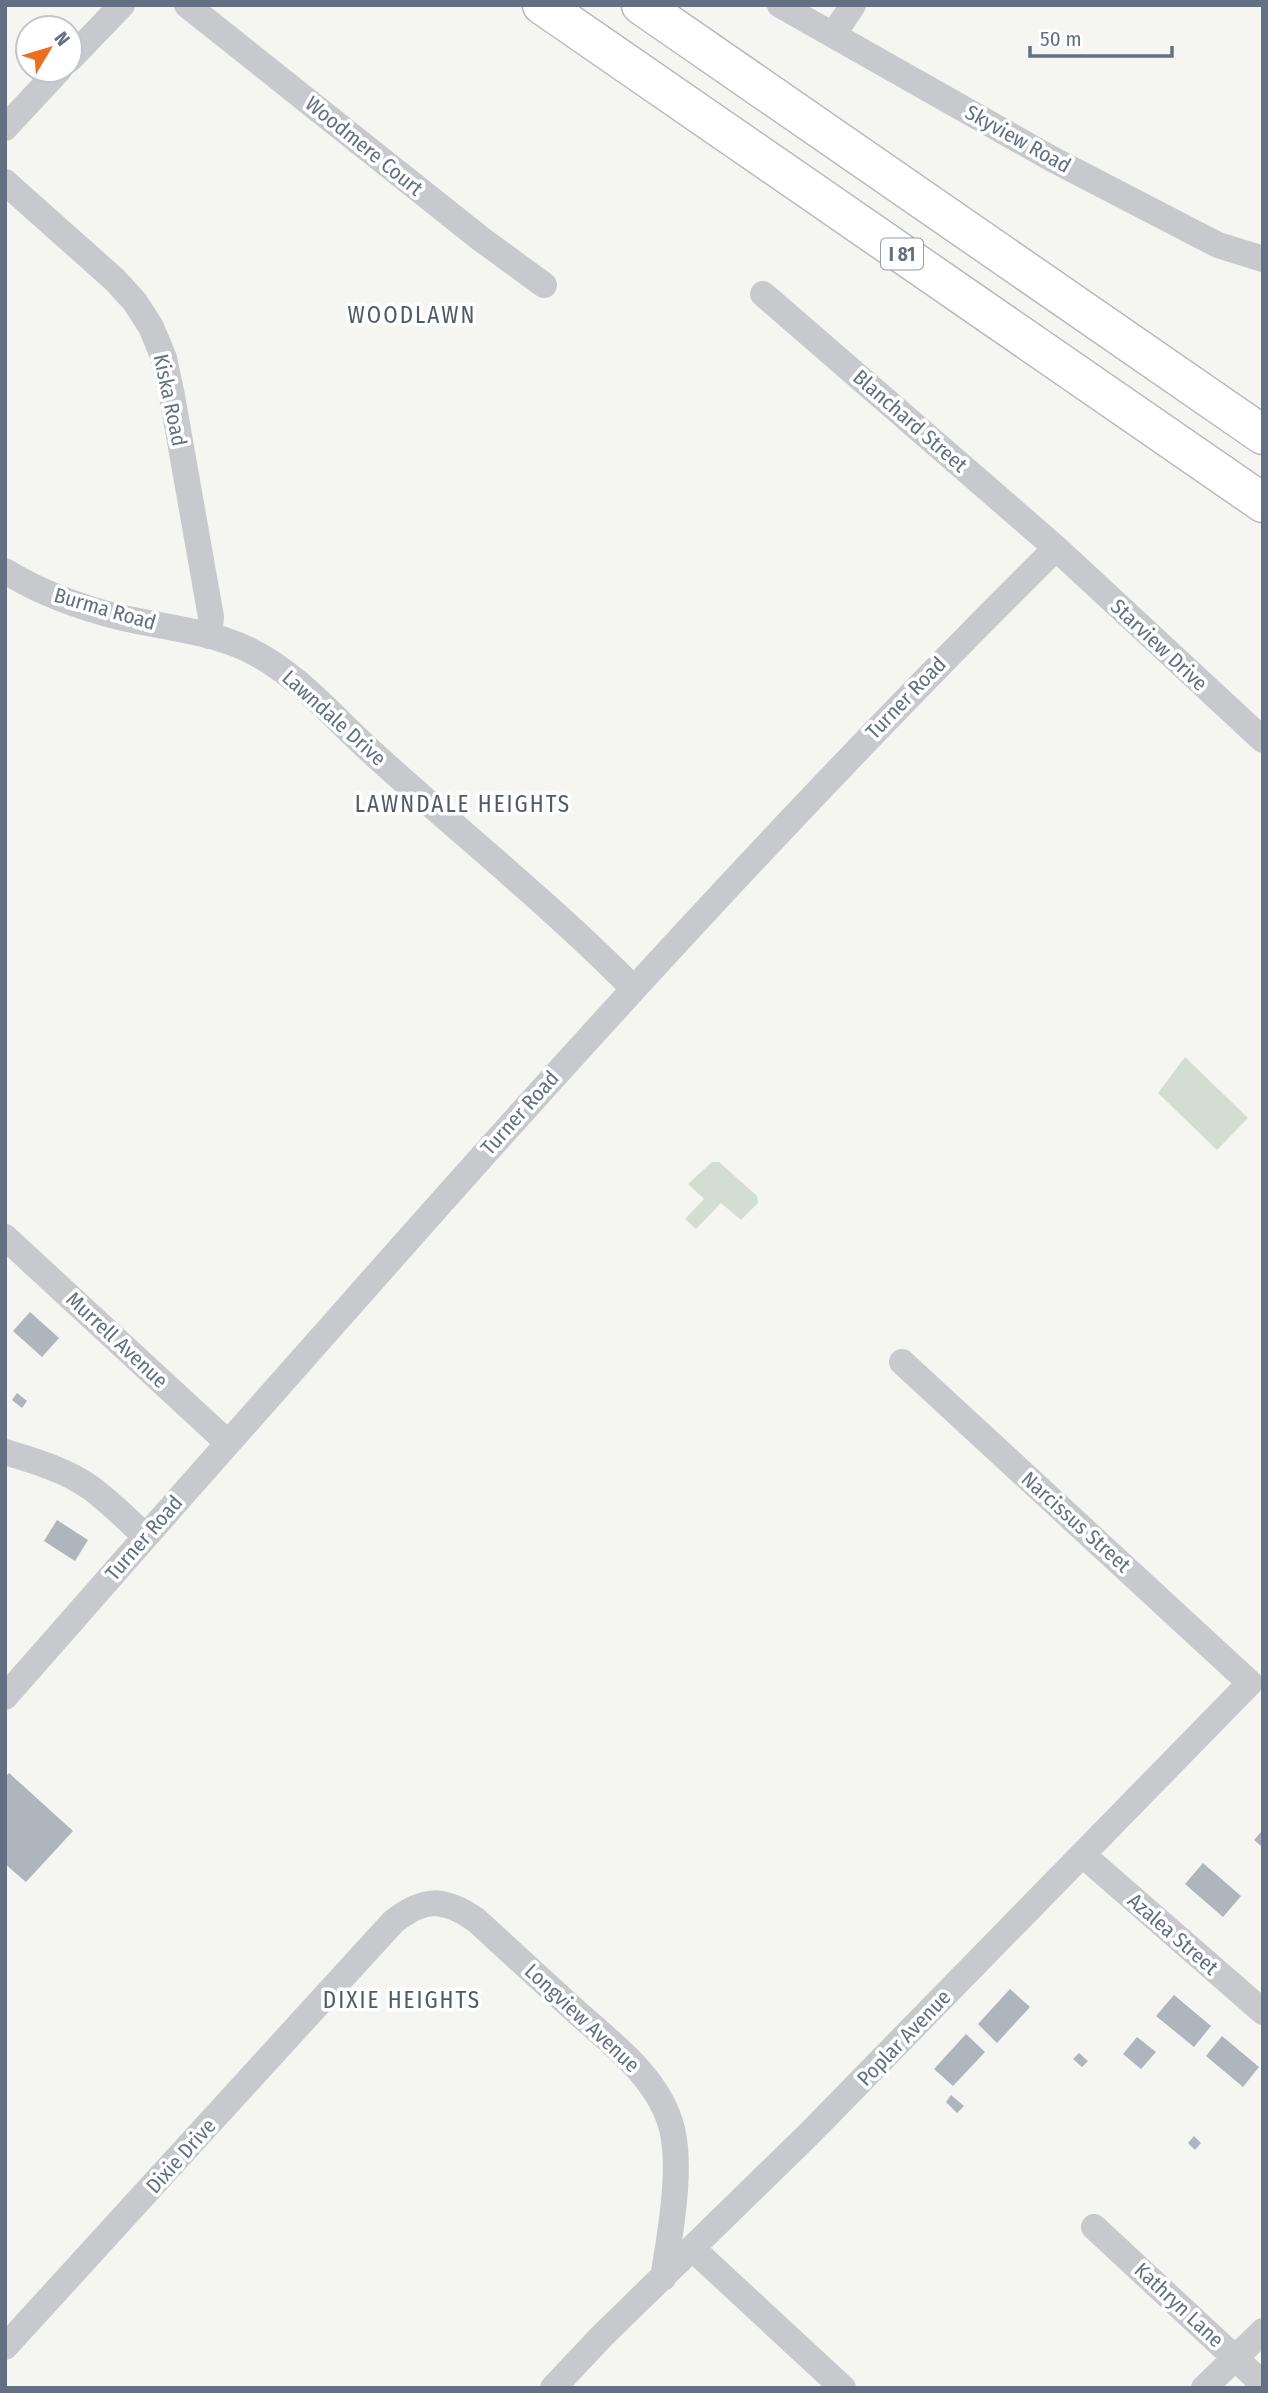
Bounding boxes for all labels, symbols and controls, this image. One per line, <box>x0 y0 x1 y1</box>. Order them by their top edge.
north arrow <box>14 14 84 84</box>
scale bar <box>1030 14 1172 58</box>
text: 50 m <box>1040 26 1082 52</box>
text: N <box>49 27 75 50</box>
street label: Woodmere Court <box>300 91 428 201</box>
street label: Skyview Road <box>961 99 1075 179</box>
road number: I 81 <box>881 238 923 270</box>
district label: WOODLAWN <box>348 301 476 329</box>
street label: Kiska Road <box>148 352 192 448</box>
street label: Blanchard Street <box>847 364 973 478</box>
street label: Burma Road <box>51 582 159 636</box>
street label: Starview Drive <box>1105 594 1213 696</box>
street label: Turner Road <box>860 651 952 745</box>
street label: Lawndale Drive <box>277 665 391 771</box>
district label: LAWNDALE HEIGHTS <box>355 790 571 818</box>
street label: Turner Road <box>475 1065 565 1161</box>
street label: Murrell Avenue <box>61 1286 173 1394</box>
street label: Narcissus Street <box>1016 1466 1136 1578</box>
street label: Turner Road <box>100 1490 188 1586</box>
street label: Azalea Street <box>1122 1888 1224 1981</box>
street label: Longview Avenue <box>519 1958 645 2078</box>
street label: Poplar Avenue <box>852 1984 956 2092</box>
district label: DIXIE HEIGHTS <box>323 1986 481 2014</box>
street label: Dixie Drive <box>141 2113 221 2199</box>
street label: Kathryn Lane <box>1129 2257 1229 2353</box>

